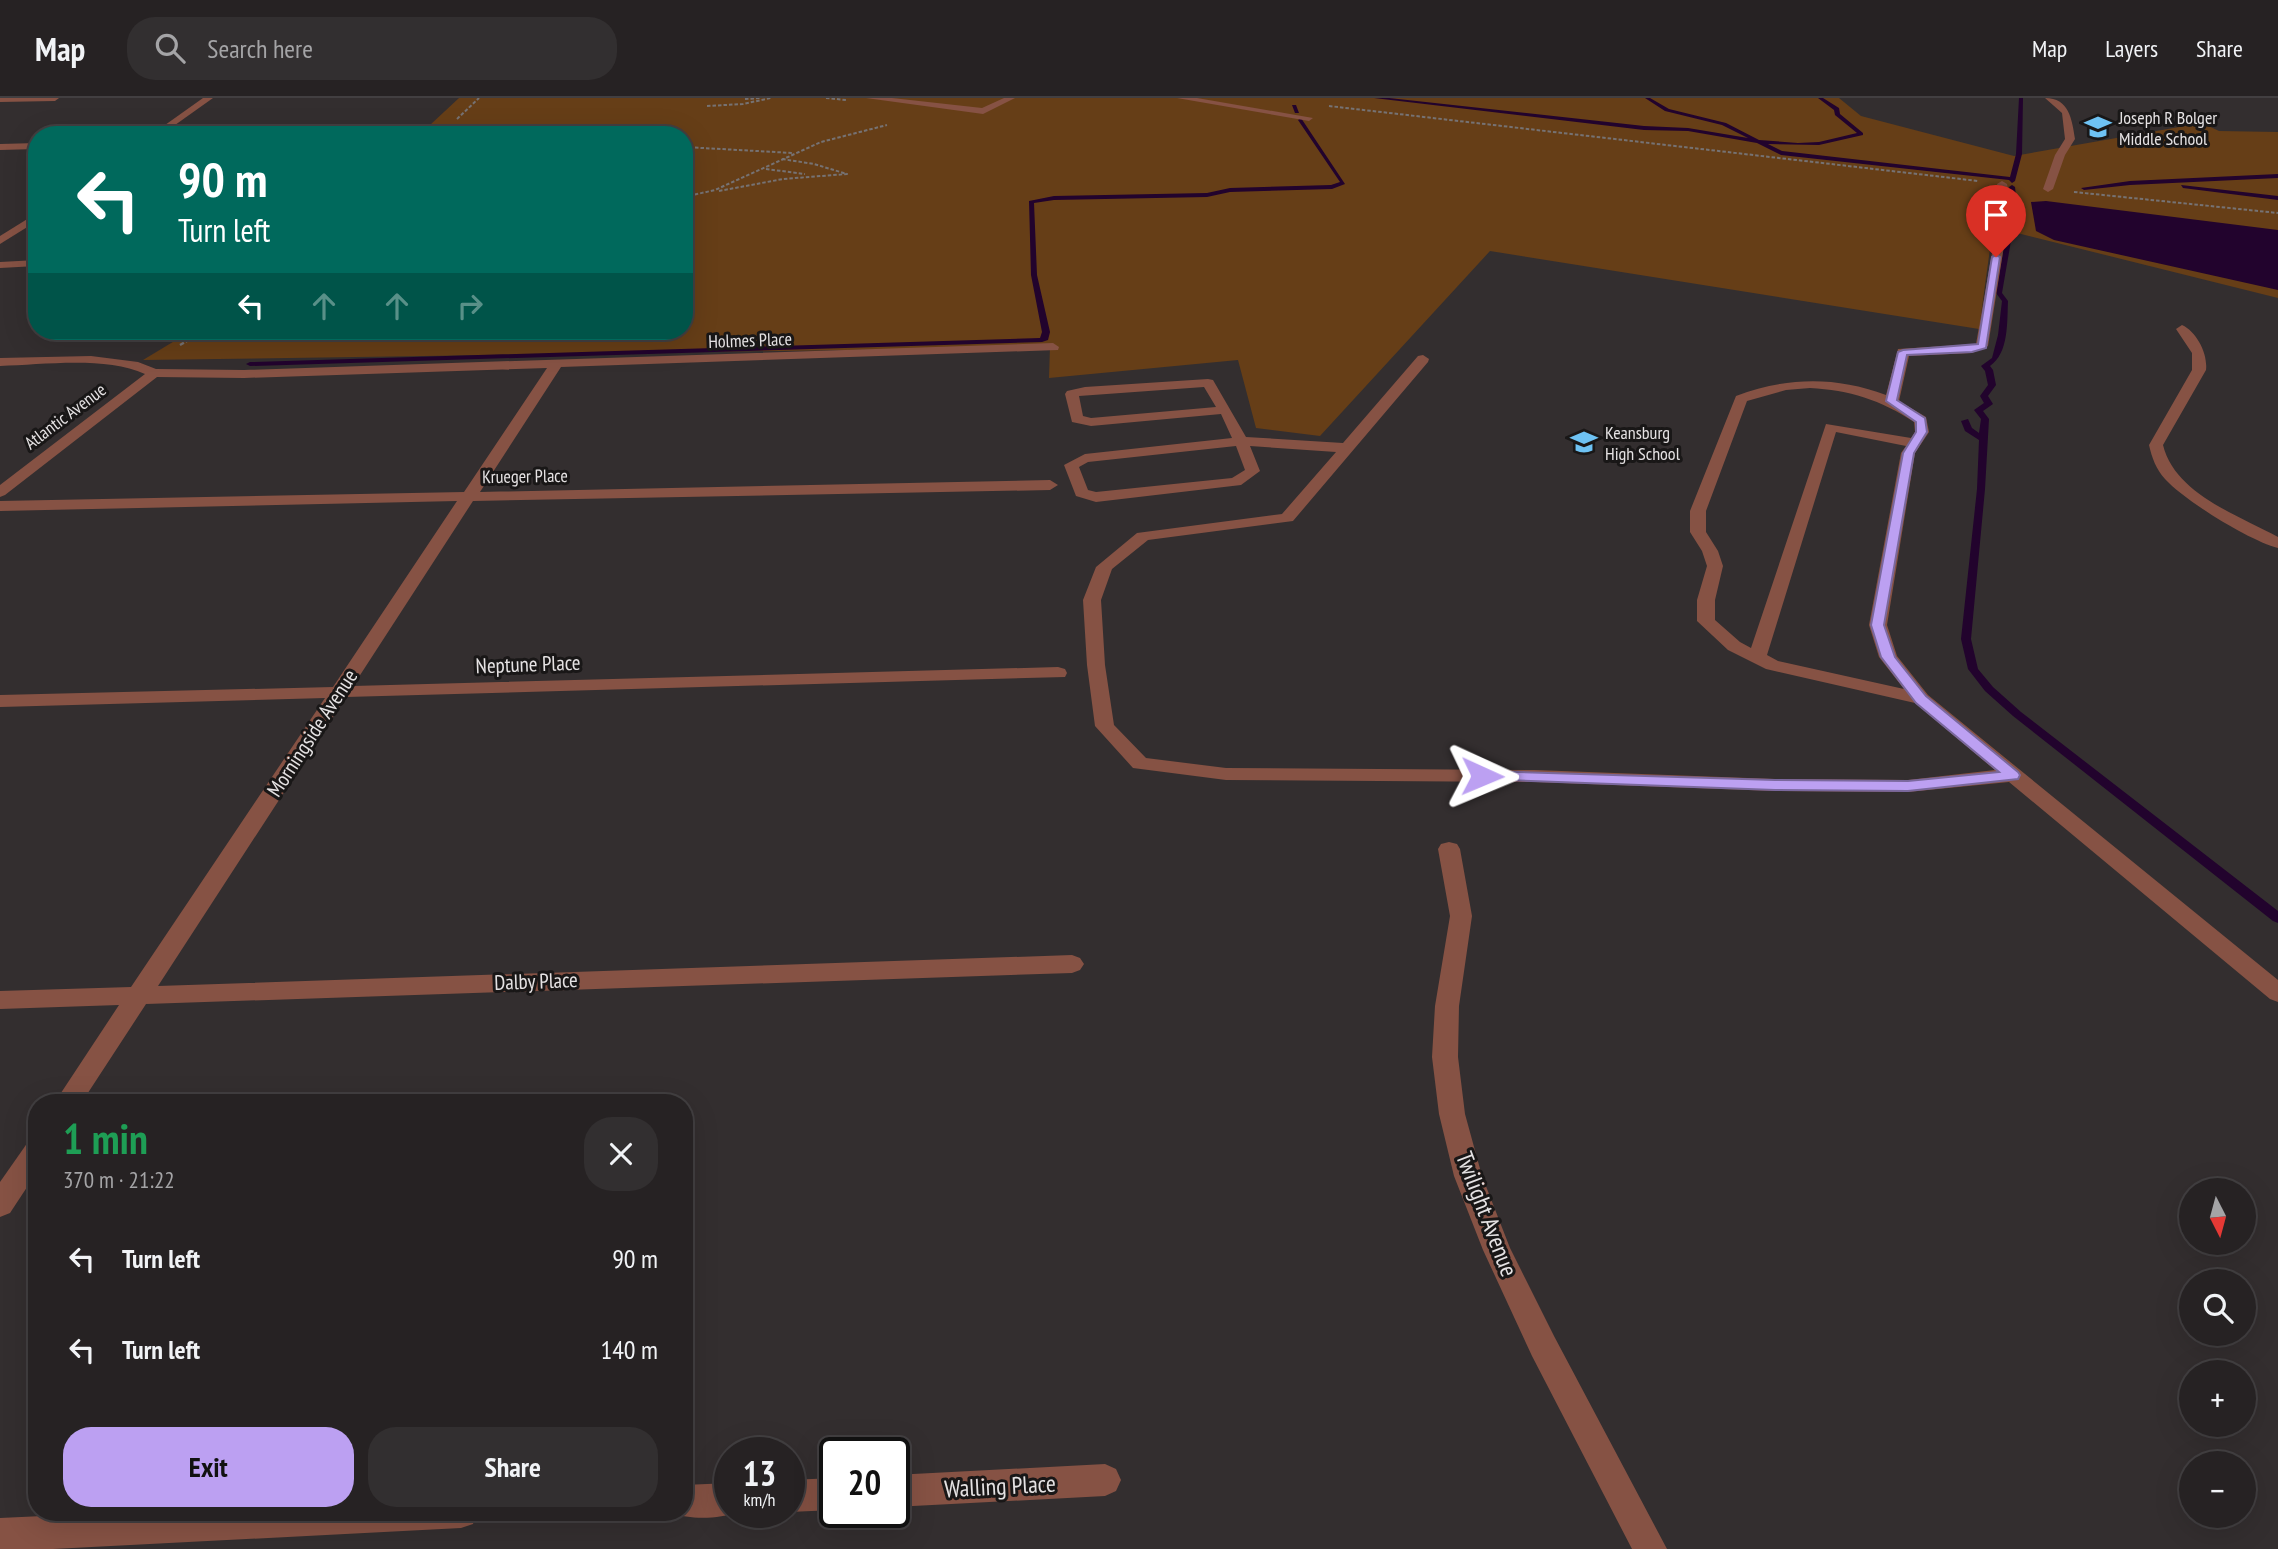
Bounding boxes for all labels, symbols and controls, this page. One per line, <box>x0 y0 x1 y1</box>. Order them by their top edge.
search box <box>127 17 617 80</box>
text: Map <box>35 27 85 70</box>
icon: search <box>151 29 189 67</box>
text: Search here <box>207 32 313 65</box>
text: Map <box>2032 33 2067 64</box>
text: Layers <box>2105 33 2158 64</box>
text: Share <box>2196 33 2243 64</box>
place label: Joseph R Bolger Middle School <box>2118 106 2217 150</box>
school or university icon: Joseph R Bolger Middle School <box>2083 112 2113 142</box>
text: 90 m <box>178 147 267 211</box>
icon: left <box>63 154 154 245</box>
pin <box>1966 185 2026 257</box>
icon: arrive <box>1977 196 2015 234</box>
text: Turn left <box>178 209 270 251</box>
icon: left <box>232 287 270 325</box>
icon: ahead <box>305 287 343 325</box>
icon: ahead <box>378 287 416 325</box>
icon: right <box>451 287 489 325</box>
street label: Holmes Place <box>708 327 792 353</box>
street label: Atlantic Avenue <box>20 378 110 454</box>
place label: Keansburg High School <box>1605 421 1681 465</box>
school or university icon: Keansburg High School <box>1569 427 1599 457</box>
street label: Krueger Place <box>482 464 568 488</box>
street label: Neptune Place <box>475 649 581 679</box>
street label: Morningside Avenue <box>261 664 363 802</box>
position arrow <box>1445 739 1519 813</box>
street label: Dalby Place <box>494 966 578 996</box>
text: 1 min <box>63 1111 148 1166</box>
button: close <box>584 1117 658 1191</box>
street label: Twilight Avenue <box>1449 1147 1525 1281</box>
text: 370 m · 21:22 <box>63 1165 175 1194</box>
north arrow <box>2179 1178 2256 1255</box>
map controls <box>2179 1178 2256 1528</box>
icon: left <box>63 1240 101 1278</box>
text: Turn left <box>122 1242 200 1275</box>
text: 90 m <box>612 1242 658 1275</box>
button: search <box>2179 1269 2256 1346</box>
icon: left <box>63 1331 101 1369</box>
text: Turn left <box>122 1333 200 1366</box>
text: 140 m <box>600 1333 658 1366</box>
button: + <box>2179 1360 2256 1437</box>
button: Exit <box>63 1427 354 1507</box>
button: Share <box>368 1427 658 1507</box>
speed limit sign: 20 <box>819 1437 910 1528</box>
text: 13 <box>743 1450 776 1496</box>
button: − <box>2179 1451 2256 1528</box>
street label: Walling Place <box>944 1468 1056 1504</box>
text: km/h <box>744 1488 775 1511</box>

